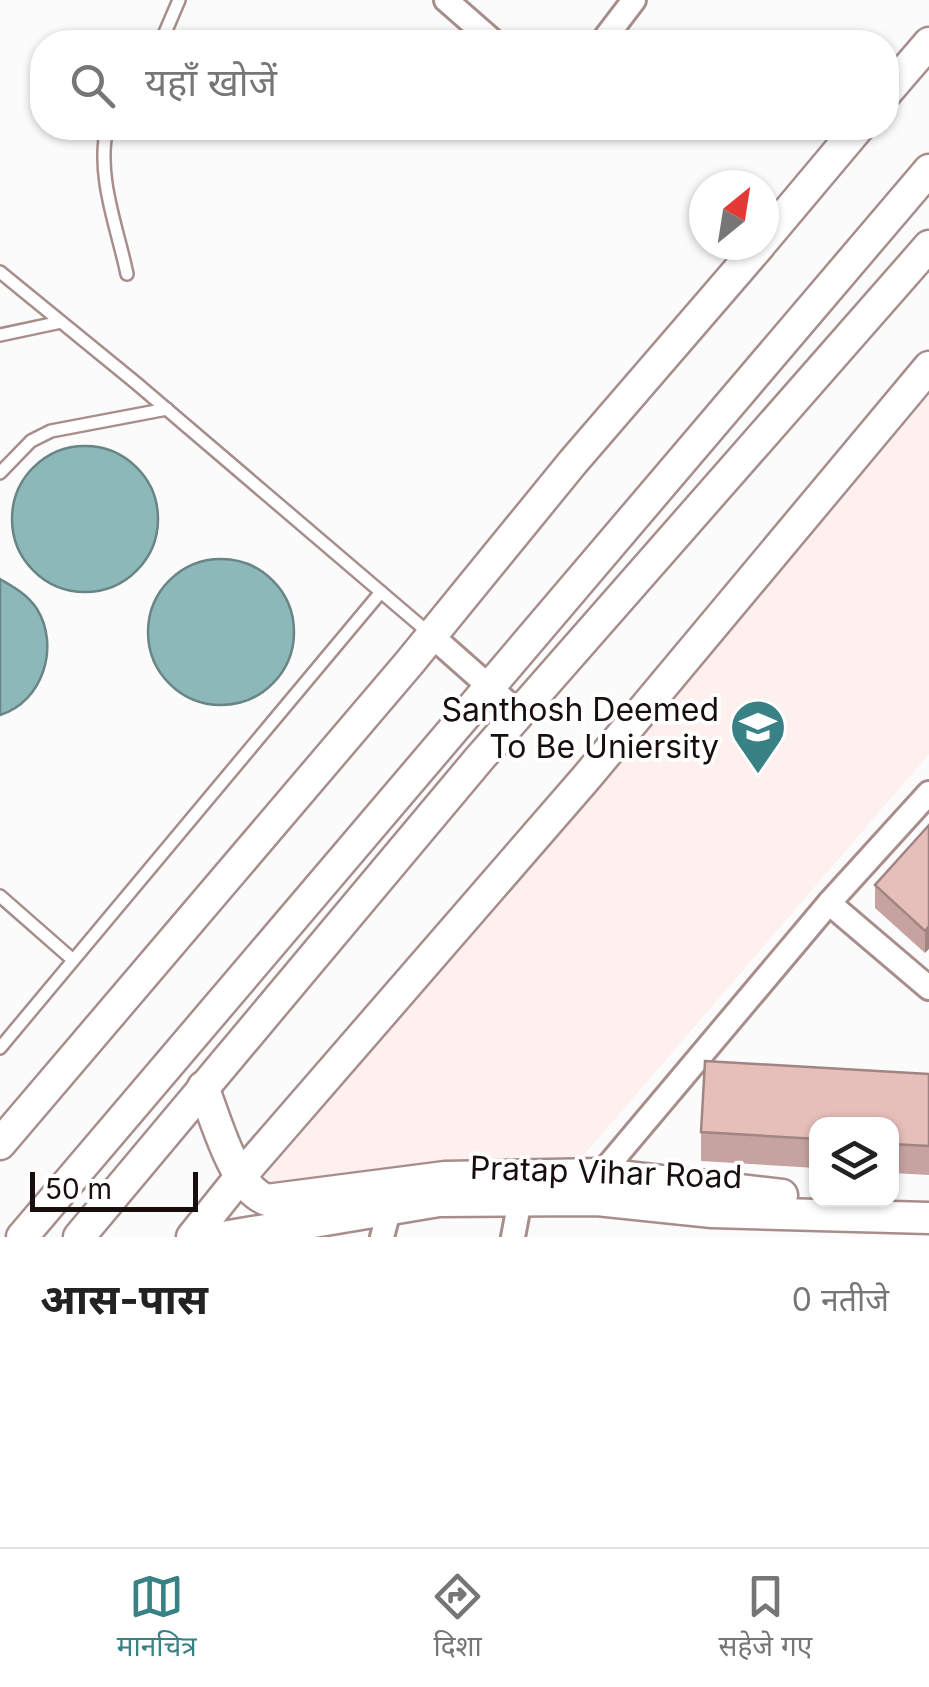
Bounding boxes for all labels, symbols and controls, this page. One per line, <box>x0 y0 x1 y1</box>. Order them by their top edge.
search box <box>30 30 899 140</box>
icon: search <box>65 58 120 113</box>
text: यहाँ खोजें <box>145 59 277 105</box>
north arrow <box>689 170 779 260</box>
place label: Santhosh Deemed To Be Uniersity <box>442 690 719 766</box>
school or university icon: Santhosh Deemed To Be Uniersity <box>728 697 788 776</box>
map controls <box>809 1117 899 1207</box>
button: layers <box>809 1117 899 1207</box>
street label: Pratap Vihar Road <box>469 1148 743 1196</box>
scale bar <box>30 1167 198 1212</box>
text: 50 m <box>45 1172 112 1206</box>
text: आस-पास <box>40 1273 208 1324</box>
text: 0 नतीजे <box>792 1280 889 1319</box>
tab: मानचित्र <box>117 1569 197 1667</box>
tab: दिशा <box>430 1569 485 1667</box>
tab: सहेजे गए <box>719 1569 812 1667</box>

